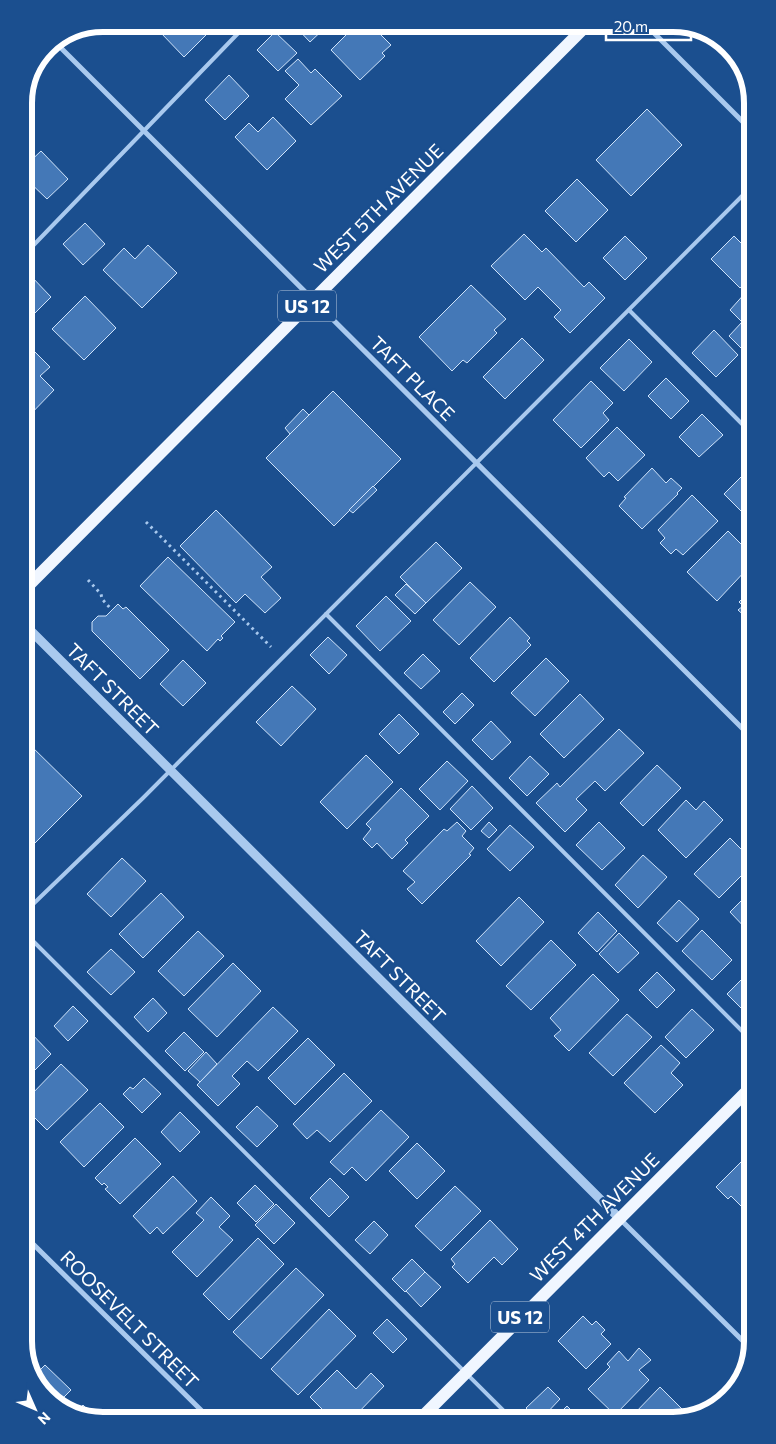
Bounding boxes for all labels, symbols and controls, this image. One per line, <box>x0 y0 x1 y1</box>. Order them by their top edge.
scale bar <box>606 10 691 42</box>
text: 20 m <box>614 17 648 35</box>
street label: WEST 5TH AVENUE <box>309 139 447 277</box>
road number: US 12 <box>278 290 336 322</box>
street label: TAFT PLACE <box>366 331 460 425</box>
street label: TAFT STREET <box>62 638 164 740</box>
street label: TAFT STREET <box>349 925 451 1027</box>
street label: WEST 4TH AVENUE <box>524 1147 664 1287</box>
street label: ROOSEVELT STREET <box>56 1245 204 1393</box>
road number: US 12 <box>491 1301 549 1332</box>
north arrow <box>10 1384 60 1434</box>
text: N <box>35 1409 54 1428</box>

